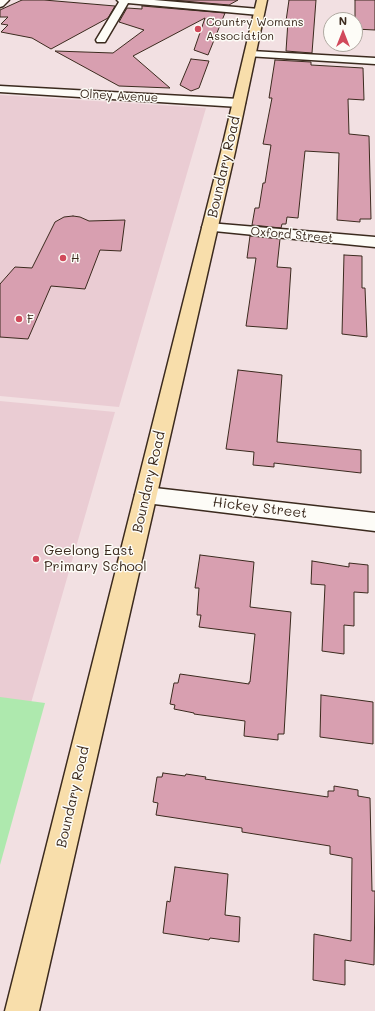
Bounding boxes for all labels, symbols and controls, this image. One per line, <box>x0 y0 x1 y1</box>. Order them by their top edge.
north arrow <box>323 12 363 52</box>
text: N <box>339 13 347 28</box>
place label: Country Womans Association <box>206 15 303 43</box>
marker: Country Womans Association <box>193 24 203 34</box>
street label: Olney Avenue <box>80 87 158 105</box>
street label: Boundary Road <box>204 115 244 219</box>
street label: Oxford Street <box>250 224 334 246</box>
place label: H <box>71 251 80 265</box>
marker: H <box>58 253 68 263</box>
place label: F <box>27 312 34 326</box>
marker: F <box>14 314 24 324</box>
street label: Boundary Road <box>129 430 169 534</box>
street label: Hickey Street <box>212 494 308 522</box>
place label: Geelong East Primary School <box>44 543 147 576</box>
marker: Geelong East Primary School <box>31 554 41 564</box>
street label: Boundary Road <box>53 745 93 849</box>

